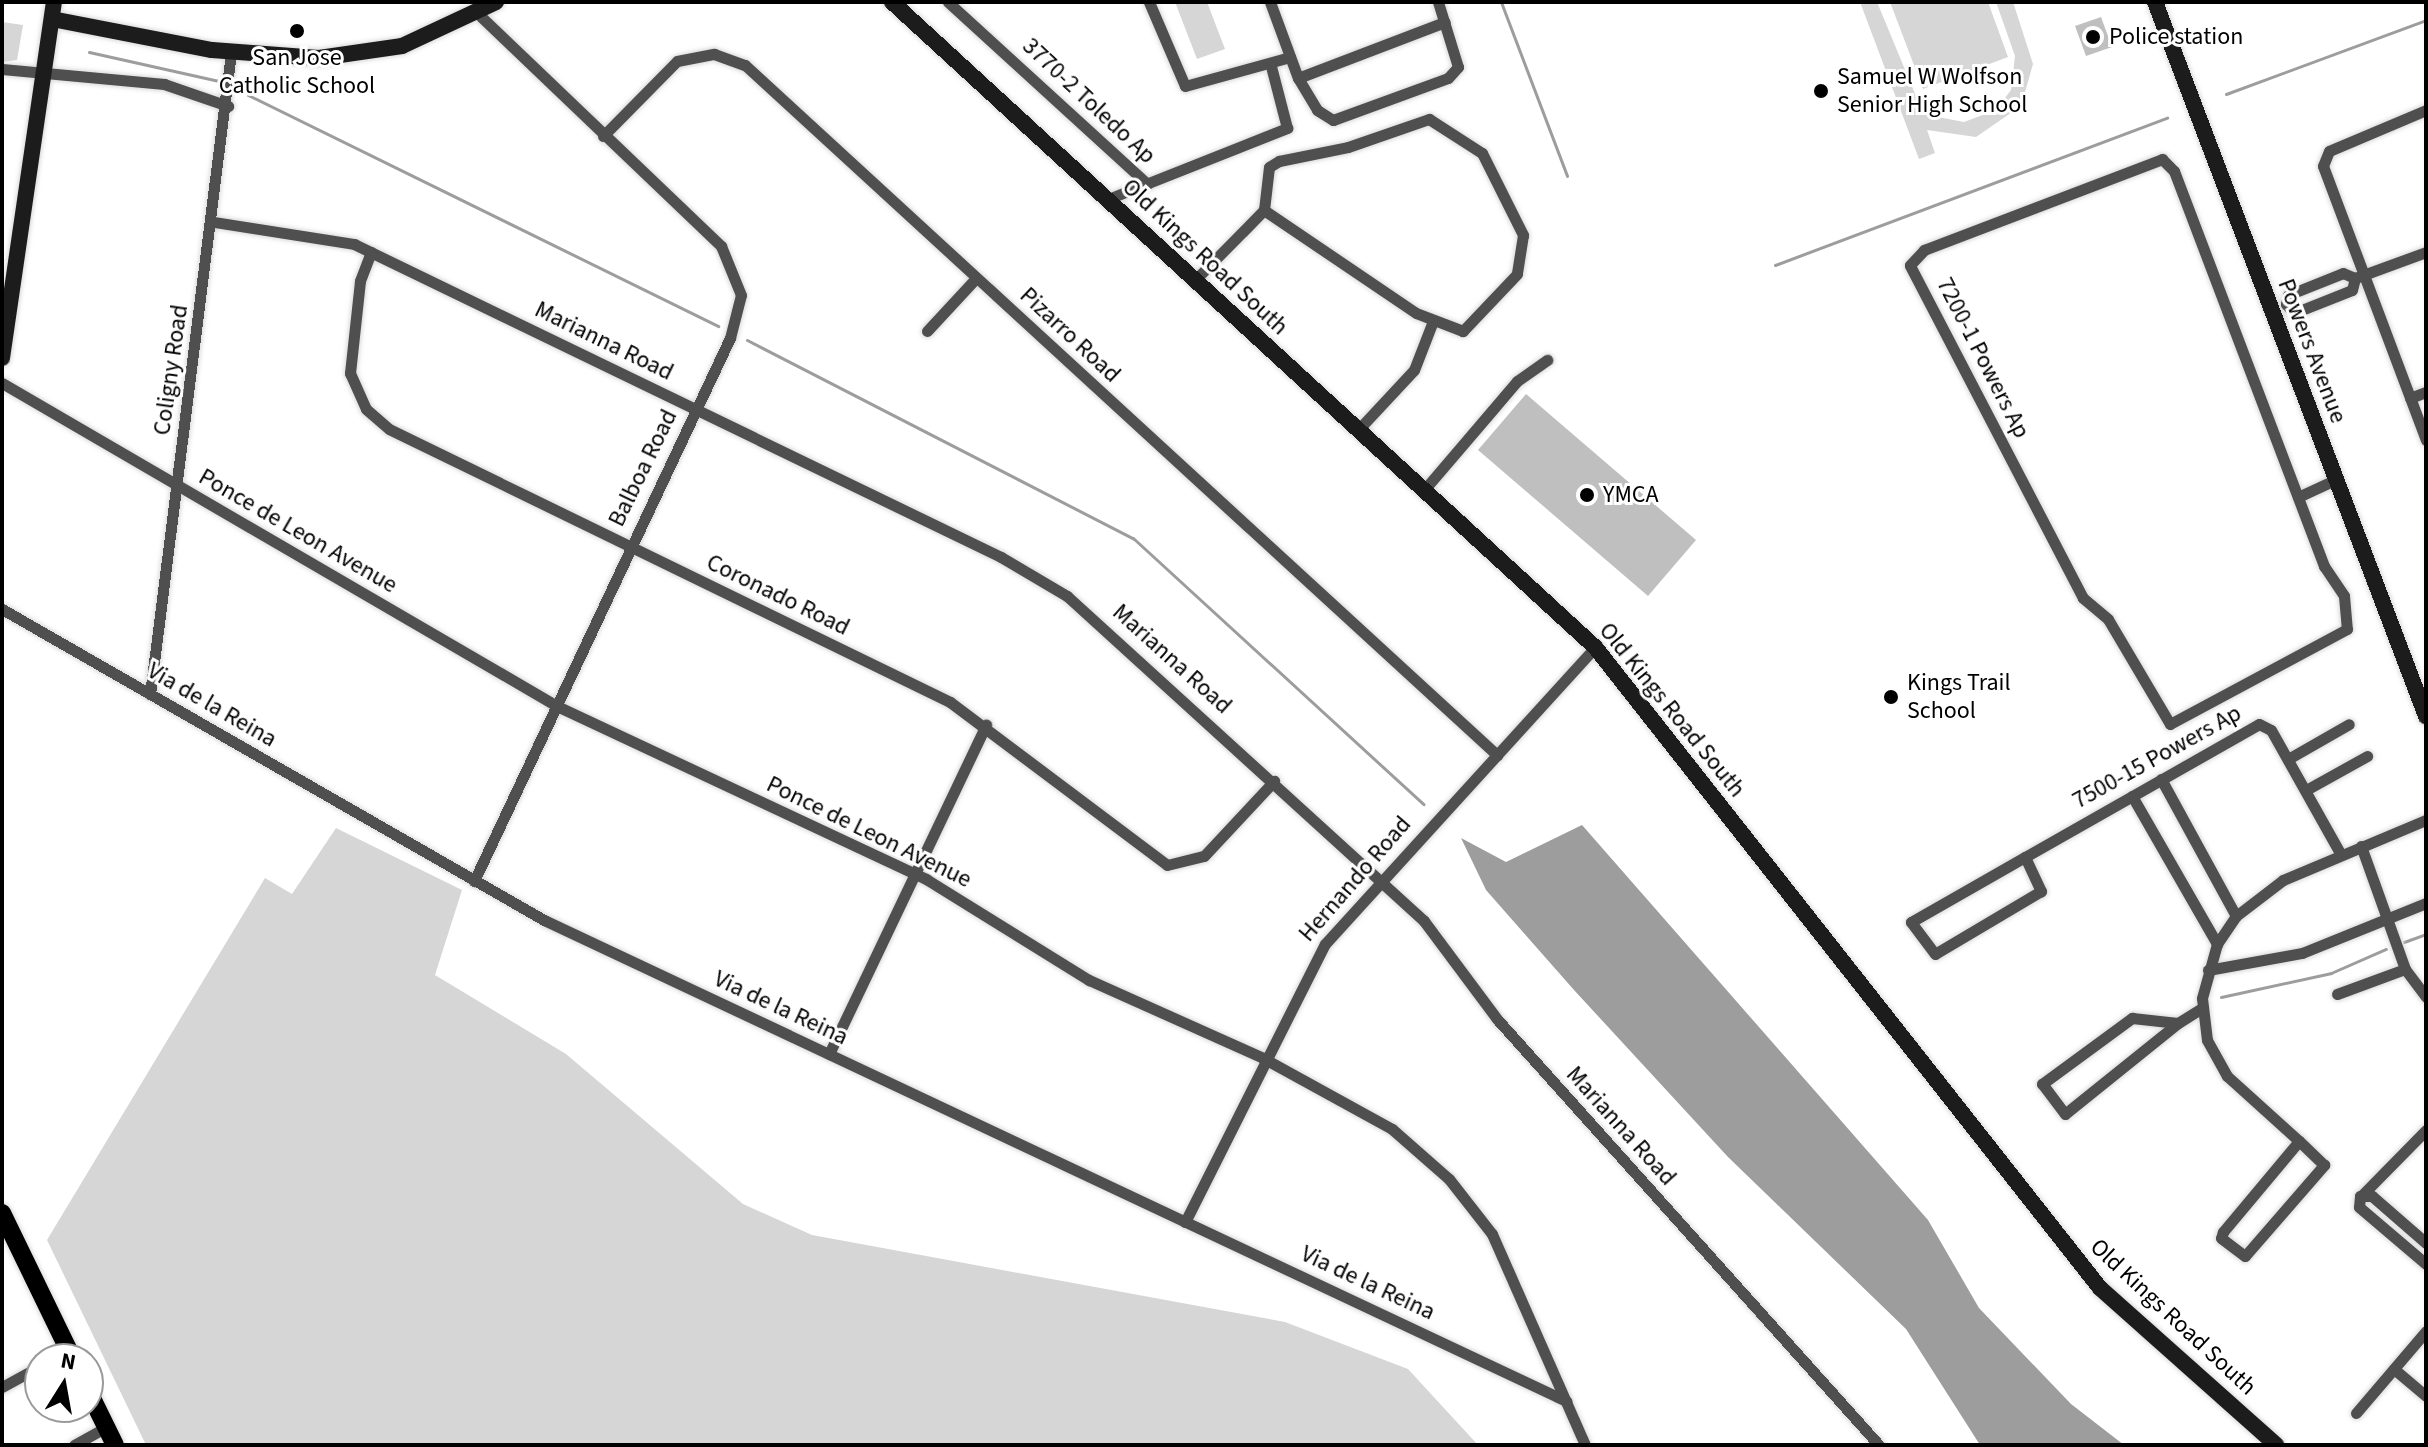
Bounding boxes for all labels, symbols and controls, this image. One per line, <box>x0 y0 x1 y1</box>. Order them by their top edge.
marker: San Jose Catholic School <box>288 22 306 40</box>
place label: Police station <box>2109 23 2243 51</box>
marker: Police station <box>2084 28 2102 46</box>
street label: 3770-2 Toledo Ap <box>1016 32 1162 170</box>
place label: San Jose Catholic School <box>219 44 375 100</box>
place label: Samuel W Wolfson Senior High School <box>1837 63 2027 119</box>
marker: Samuel W Wolfson Senior High School <box>1812 82 1830 100</box>
street label: Old Kings Road South <box>1116 173 1294 341</box>
street label: 7200-1 Powers Ap <box>1930 273 2036 443</box>
street label: Powers Avenue <box>2271 275 2353 427</box>
street label: Pizarro Road <box>1014 281 1126 389</box>
street label: Marianna Road <box>530 295 678 387</box>
street label: Coligny Road <box>148 303 194 437</box>
street label: Balboa Road <box>602 405 684 531</box>
street label: Ponce de Leon Avenue <box>194 462 402 600</box>
place label: YMCA <box>1603 481 1659 509</box>
marker: YMCA <box>1578 486 1596 504</box>
street label: Coronado Road <box>702 548 854 642</box>
street label: Marianna Road <box>1106 598 1238 720</box>
street label: Old Kings Road South <box>1593 617 1751 803</box>
street label: Via de la Reina <box>142 656 282 754</box>
place label: Kings Trail School <box>1907 669 2011 725</box>
marker: Kings Trail School <box>1882 688 1900 706</box>
street label: 7500-15 Powers Ap <box>2068 699 2246 815</box>
street label: Ponce de Leon Avenue <box>762 770 976 894</box>
street label: Hernando Road <box>1293 810 1417 948</box>
street label: Via de la Reina <box>709 964 853 1052</box>
street label: Marianna Road <box>1560 1060 1682 1192</box>
street label: Old Kings Road South <box>2084 1233 2262 1401</box>
street label: Via de la Reina <box>1296 1239 1440 1327</box>
north arrow <box>24 1343 104 1423</box>
text: N <box>58 1344 78 1379</box>

